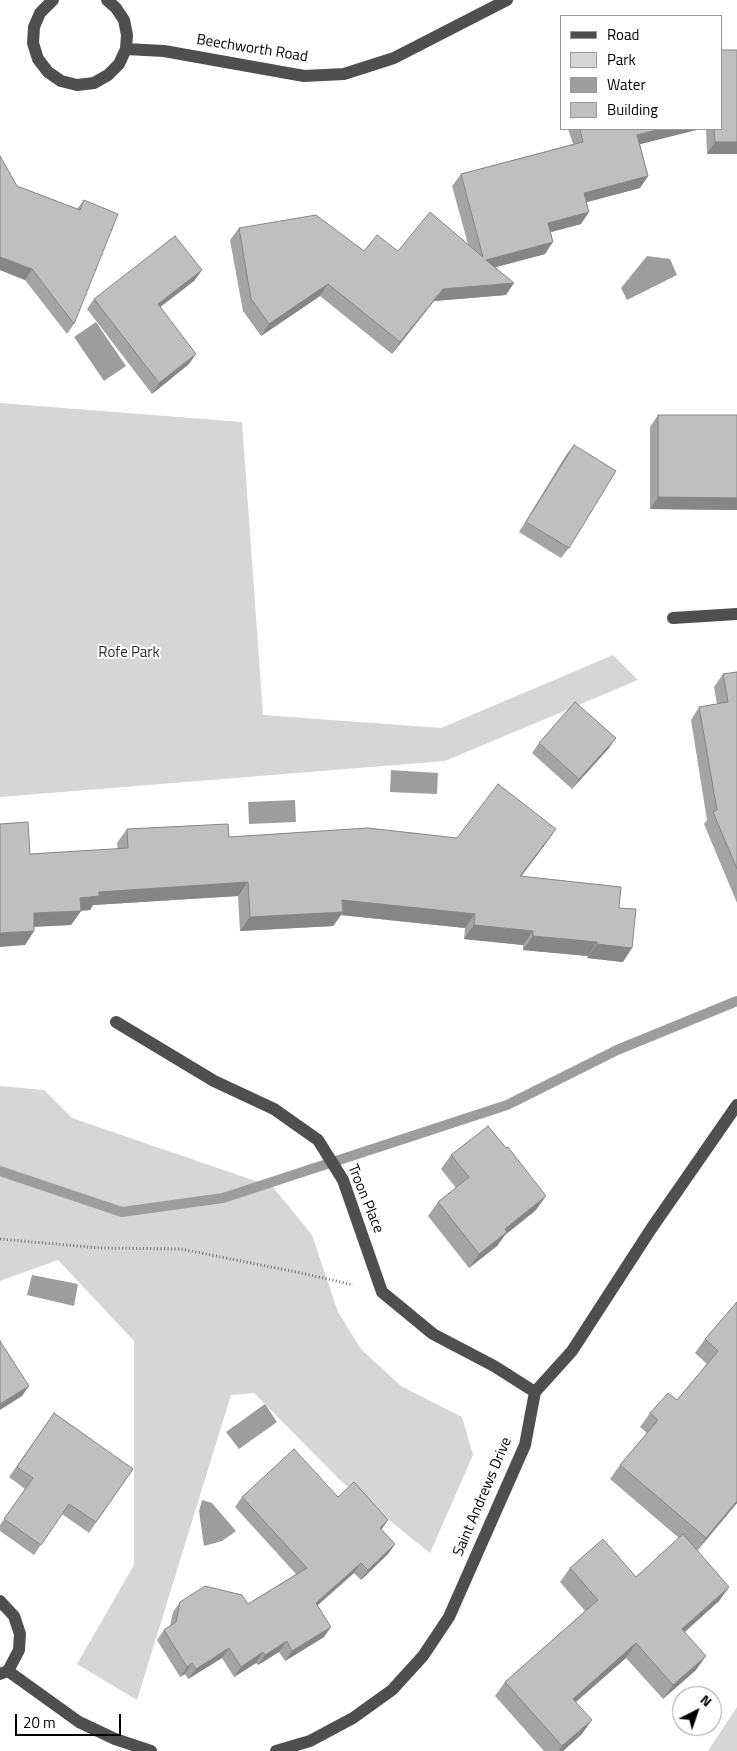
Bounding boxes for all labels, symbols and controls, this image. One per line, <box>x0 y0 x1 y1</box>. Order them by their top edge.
legend <box>560 15 722 130</box>
text: Road <box>607 23 639 46</box>
street label: Beechworth Road <box>195 31 309 67</box>
text: Park <box>607 48 636 71</box>
text: Water <box>607 73 646 96</box>
text: Building <box>607 98 658 121</box>
park label: Rofe Park <box>98 644 160 662</box>
street label: Troon Place <box>343 1162 387 1236</box>
street label: Saint Andrews Drive <box>450 1435 516 1559</box>
north arrow <box>672 1686 722 1736</box>
text: N <box>696 1689 717 1711</box>
scale bar <box>18 1704 124 1736</box>
text: 20 m <box>23 1711 56 1734</box>

